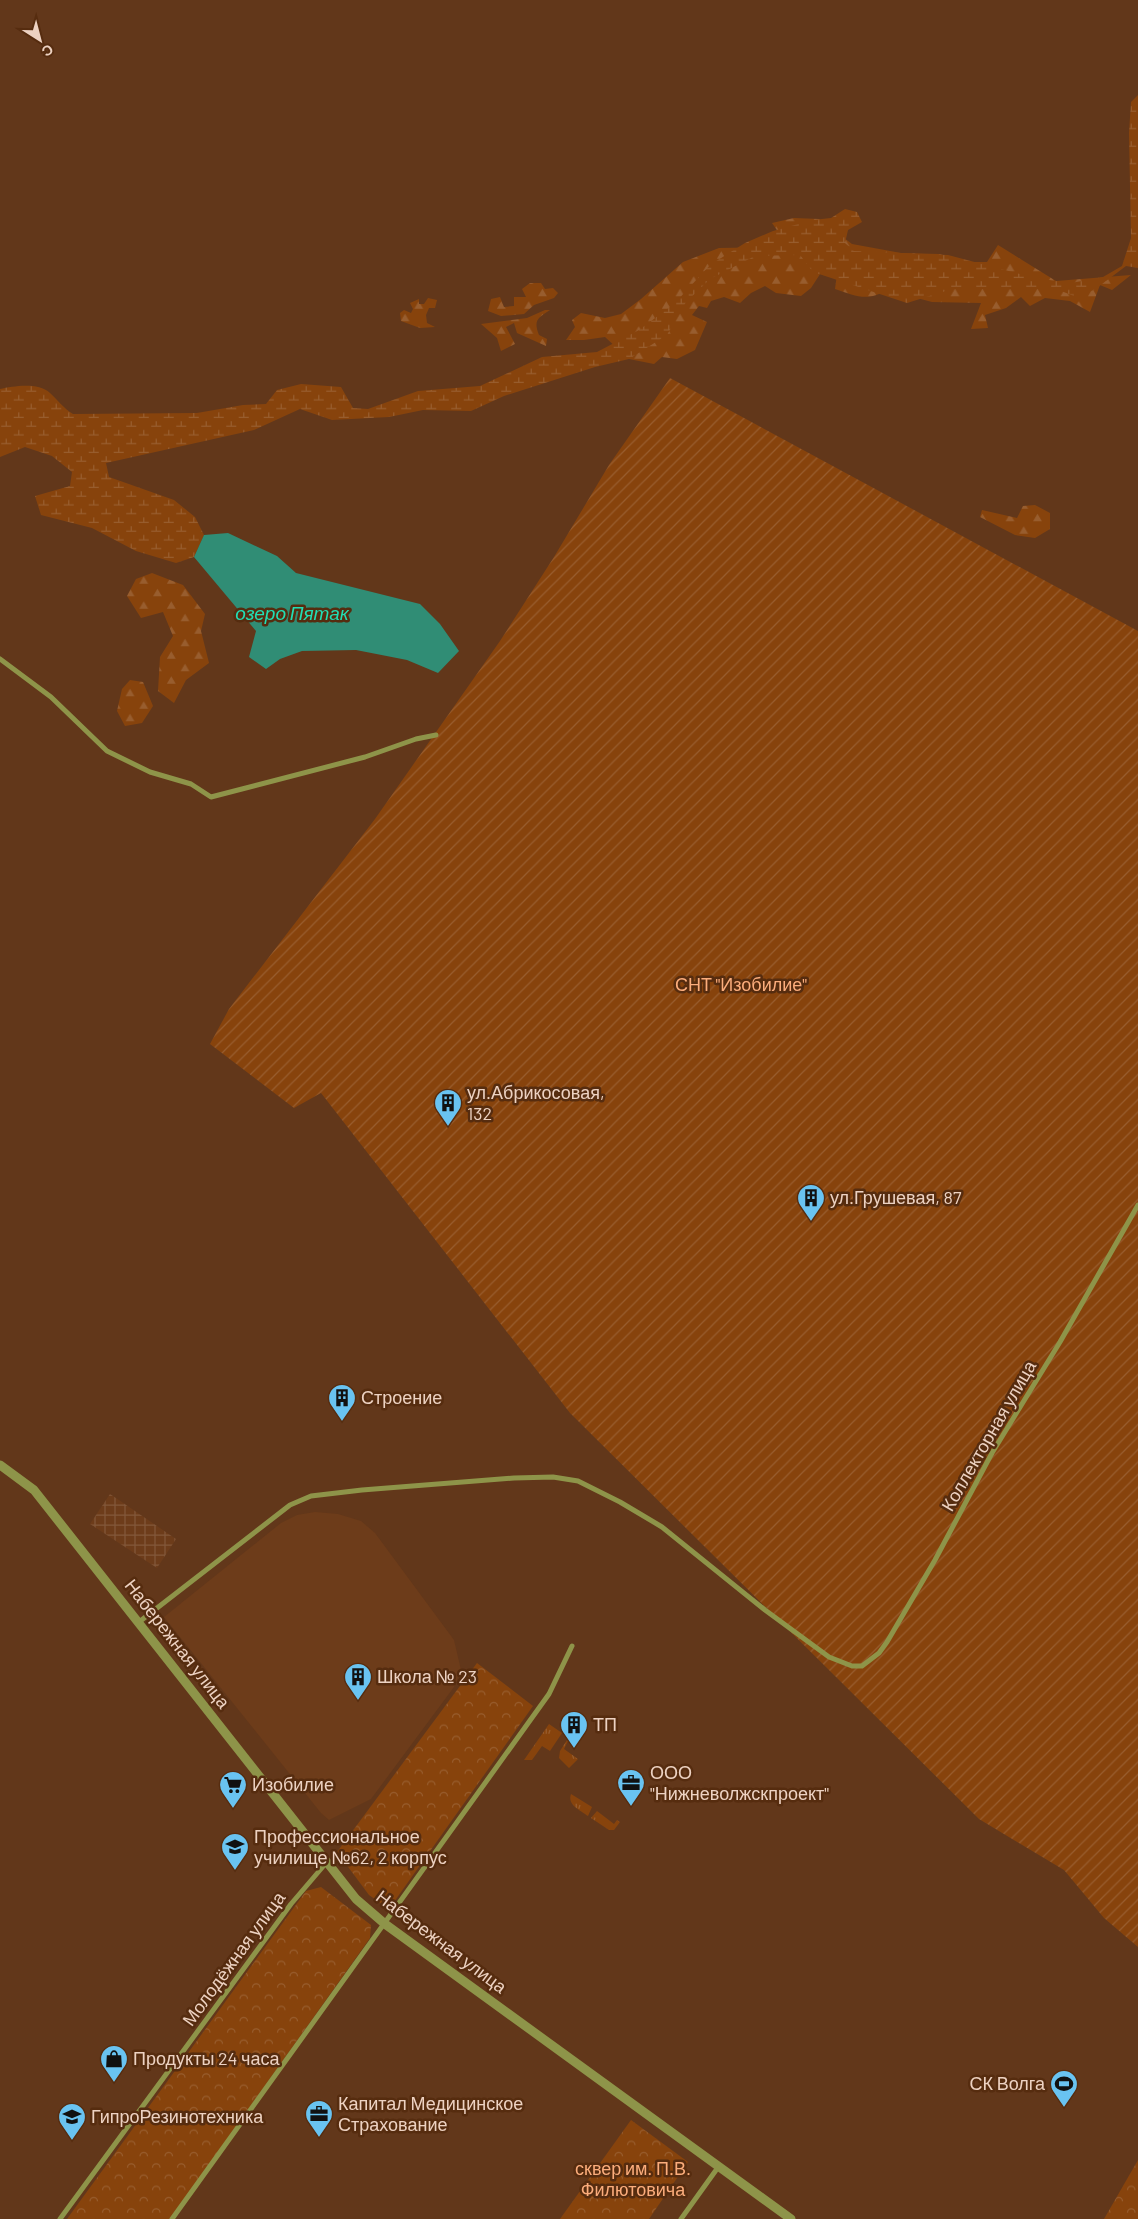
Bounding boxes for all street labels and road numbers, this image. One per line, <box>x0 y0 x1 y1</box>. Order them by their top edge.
street label: Коллекторная улица <box>936 1356 1041 1515</box>
street label: Набережная улица <box>121 1574 236 1713</box>
street label: Набережная улица <box>372 1885 512 1998</box>
street label: Молодёжная улица <box>177 1886 290 2030</box>

